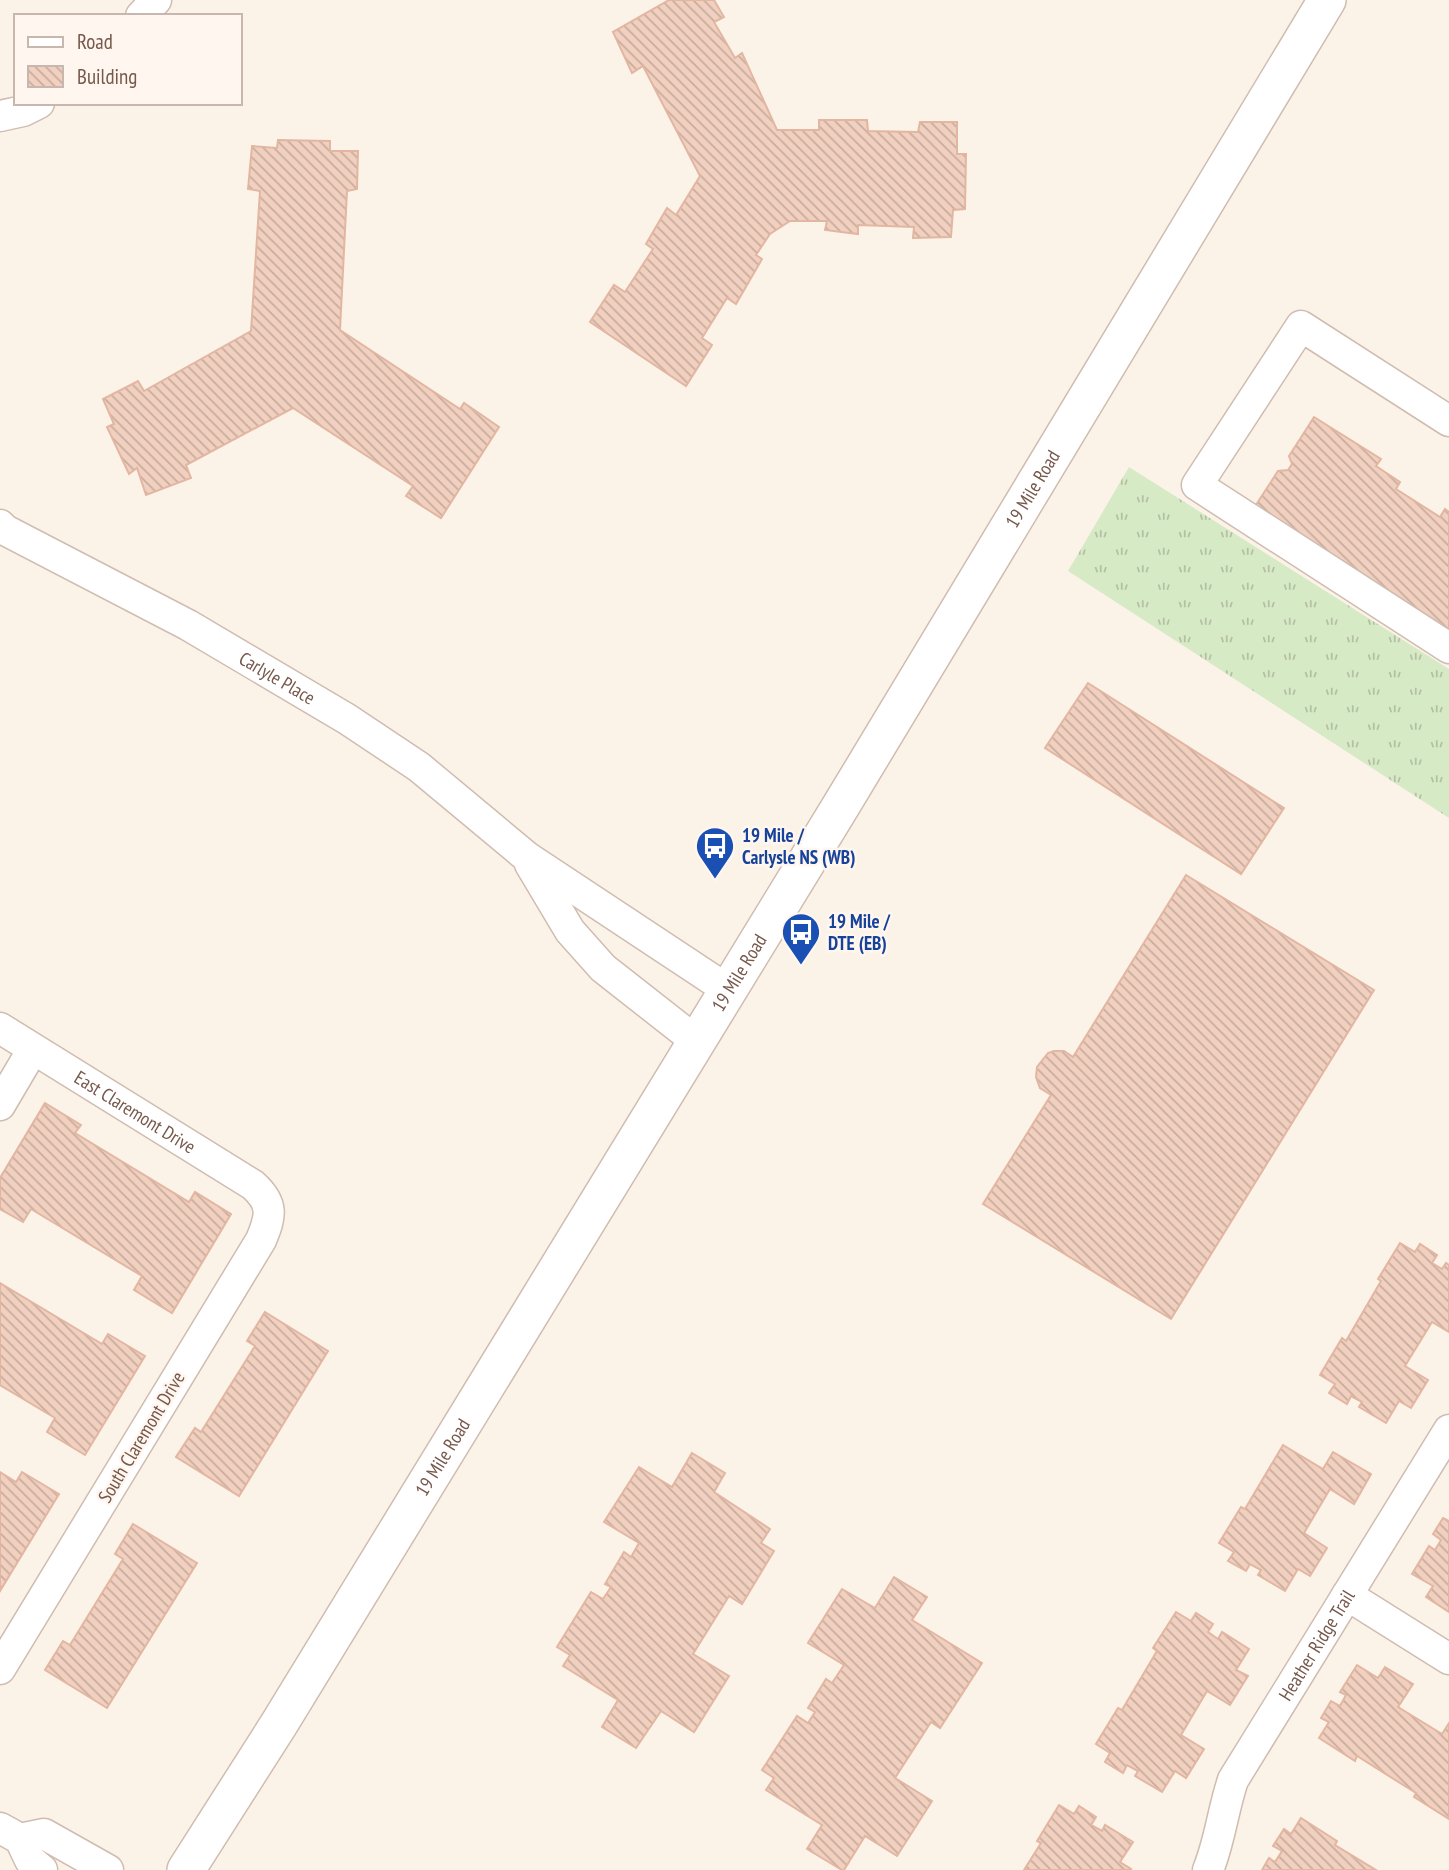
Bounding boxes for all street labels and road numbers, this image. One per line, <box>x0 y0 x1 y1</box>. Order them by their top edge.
street label: 19 Mile Road <box>1000 446 1065 532</box>
street label: Carlyle Place <box>235 646 320 710</box>
street label: 19 Mile Road <box>706 930 772 1016</box>
street label: East Claremont Drive <box>70 1065 200 1159</box>
street label: South Claremont Drive <box>92 1367 190 1507</box>
street label: 19 Mile Road <box>410 1414 475 1500</box>
street label: Heather Ridge Trail <box>1273 1585 1360 1705</box>

